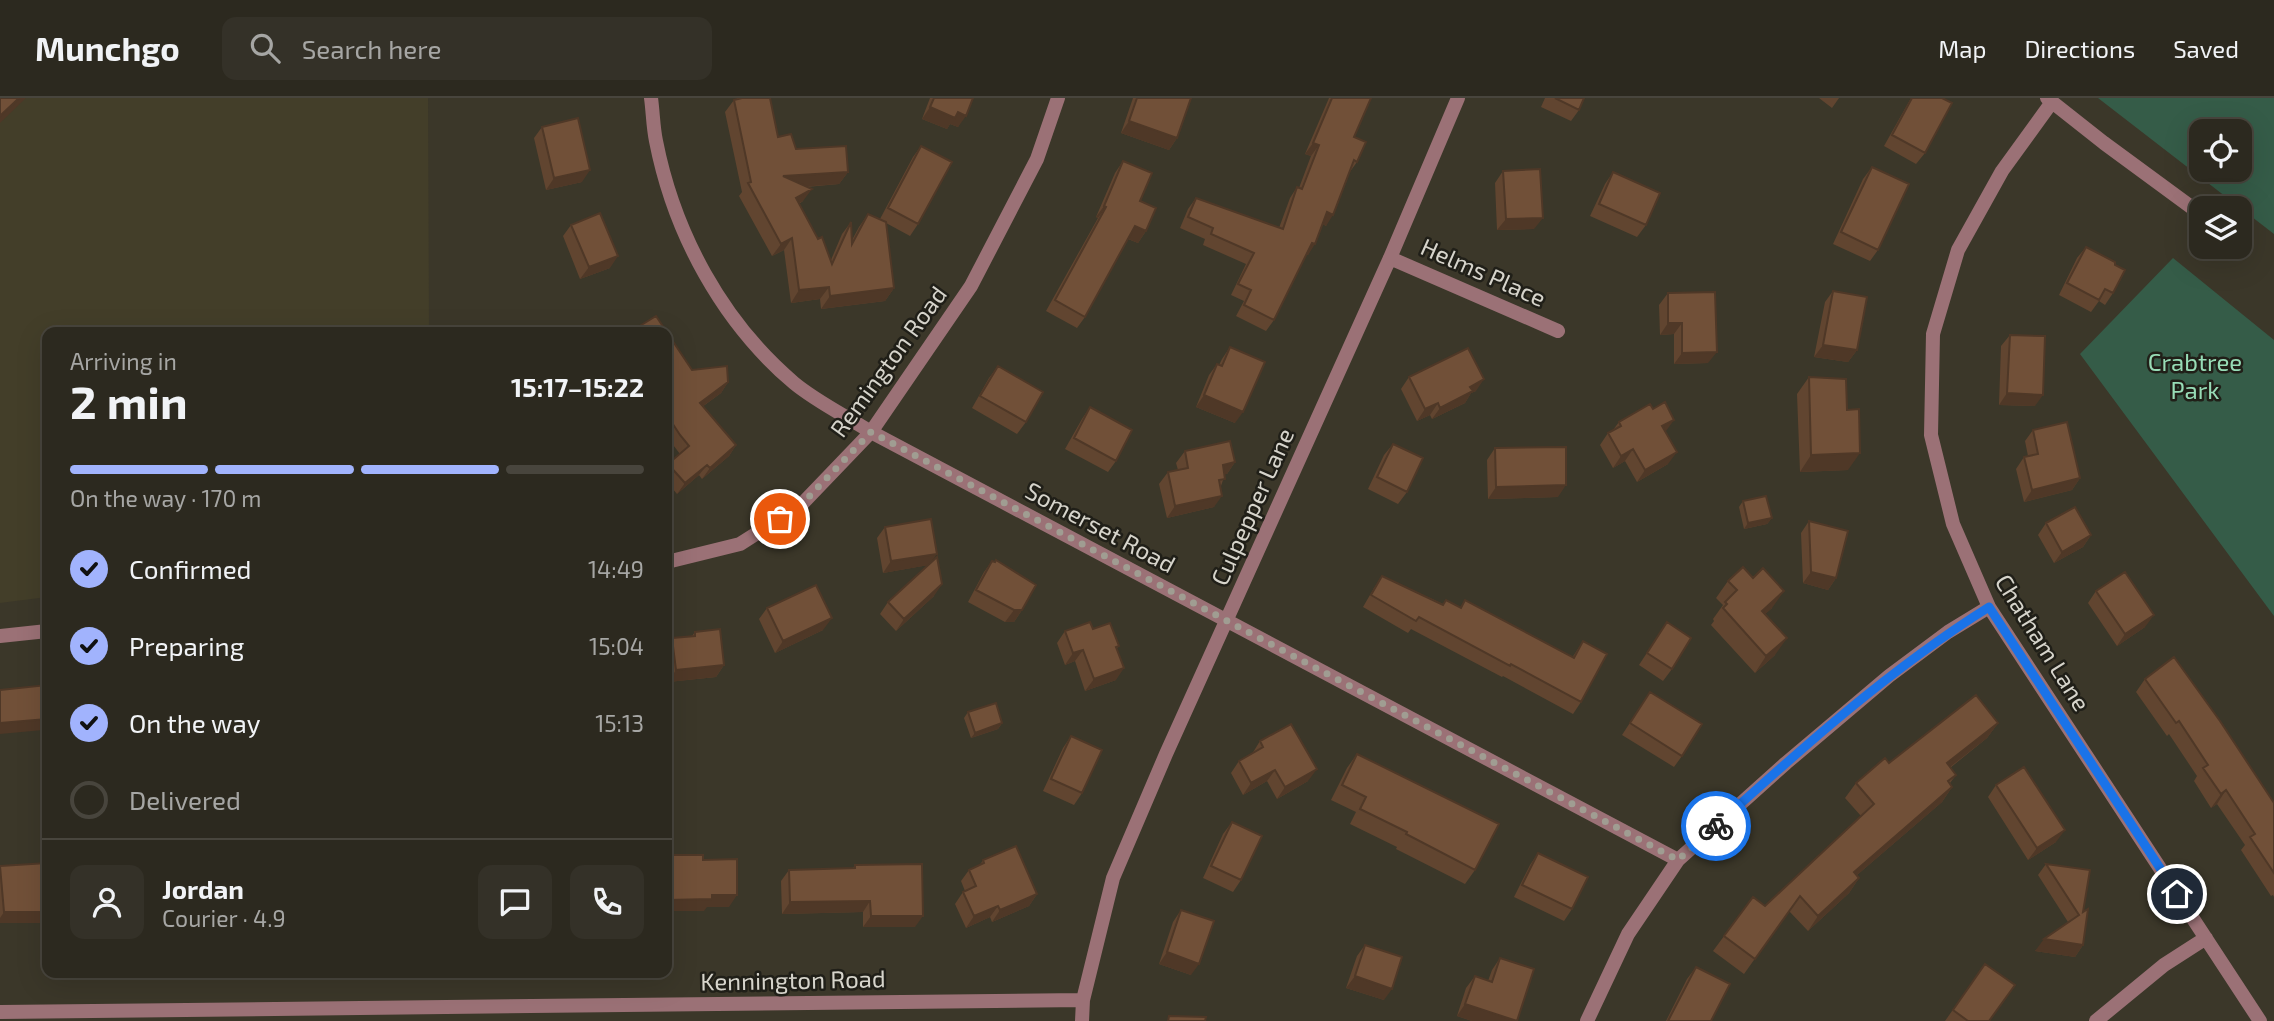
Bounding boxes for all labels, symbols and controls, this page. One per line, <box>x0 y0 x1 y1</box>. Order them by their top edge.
search box <box>222 17 712 80</box>
text: Munchgo <box>35 28 180 68</box>
icon: search <box>246 29 284 67</box>
text: Search here <box>302 33 441 64</box>
text: Map <box>1938 34 1986 63</box>
text: Directions <box>2024 34 2135 63</box>
text: Saved <box>2173 34 2239 63</box>
map controls <box>2189 119 2252 259</box>
button: locate <box>2189 119 2252 182</box>
button: layers <box>2189 196 2252 259</box>
street label: Helms Place <box>1417 231 1550 312</box>
street label: Remington Road <box>823 280 952 442</box>
text: Arriving in <box>70 347 177 375</box>
park label: Crabtree Park <box>2148 347 2242 404</box>
text: 15:17–15:22 <box>511 371 644 402</box>
text: 2 min <box>70 373 188 428</box>
street label: Culpepper Lane <box>1204 423 1299 589</box>
street label: Somerset Road <box>1021 475 1181 578</box>
text: On the way · 170 m <box>70 484 262 512</box>
pin <box>750 489 810 549</box>
icon: bag <box>761 500 799 538</box>
icon: check <box>70 550 108 588</box>
text: Confirmed <box>129 553 252 584</box>
text: 14:49 <box>588 555 644 583</box>
street label: Chatham Lane <box>1990 568 2097 716</box>
icon: check <box>70 627 108 665</box>
text: Preparing <box>129 630 244 661</box>
text: 15:04 <box>589 632 644 660</box>
icon: check <box>70 704 108 742</box>
text: On the way <box>129 707 260 738</box>
text: 15:13 <box>595 709 644 737</box>
text: Delivered <box>129 784 241 815</box>
courier <box>1681 791 1751 861</box>
icon: bike <box>1697 807 1735 845</box>
pin <box>2147 864 2207 924</box>
button: person <box>70 865 144 939</box>
button: chat <box>478 865 552 939</box>
button: phone <box>570 865 644 939</box>
text: Jordan <box>162 873 244 904</box>
icon: home <box>2158 875 2196 913</box>
text: Courier · 4.9 <box>162 904 286 932</box>
street label: Kennington Road <box>700 963 886 996</box>

